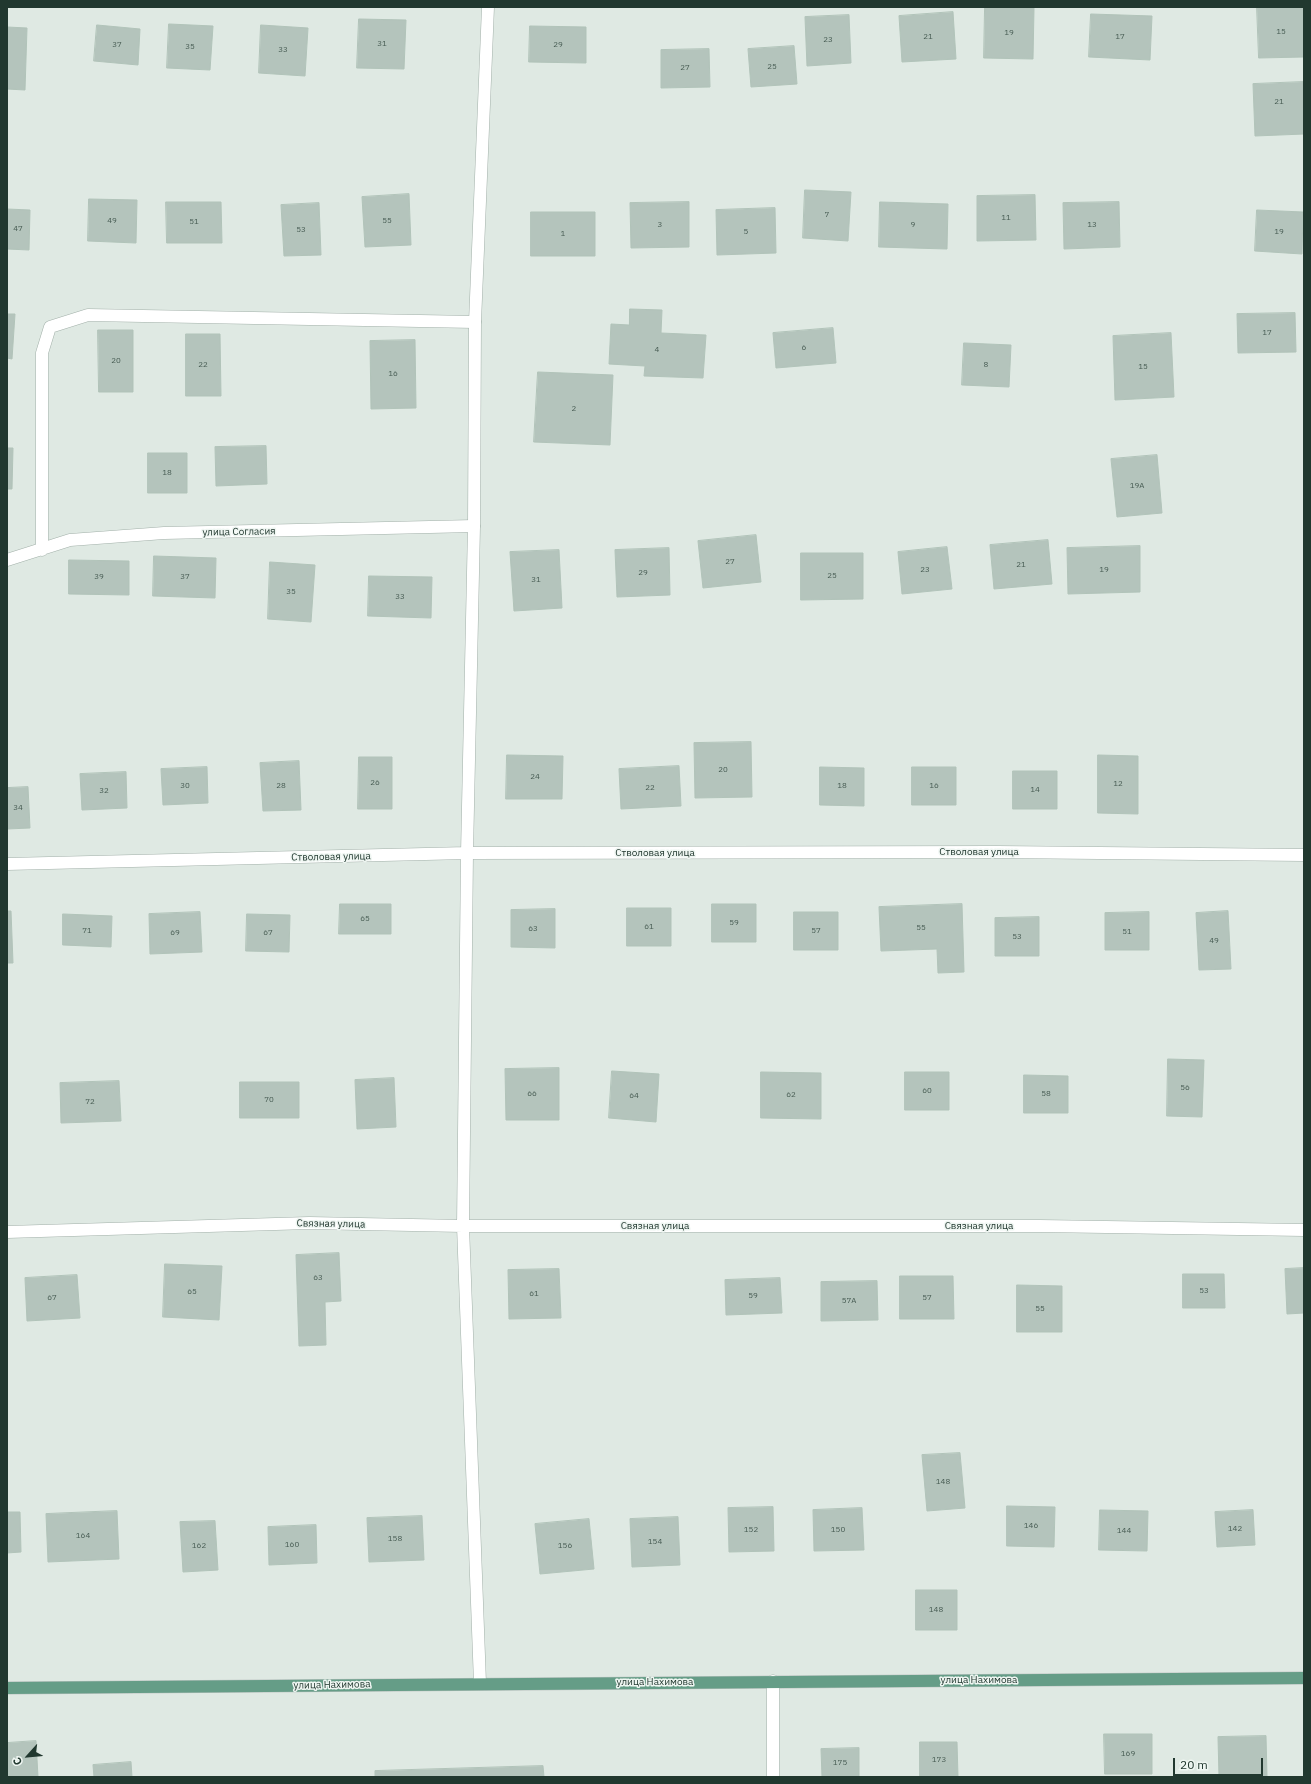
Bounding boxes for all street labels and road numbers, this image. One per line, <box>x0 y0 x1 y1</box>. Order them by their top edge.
street label: улица Согласия <box>202 525 276 539</box>
street label: Стволовая улица <box>939 846 1019 858</box>
street label: Стволовая улица <box>615 847 695 859</box>
street label: Стволовая улица <box>291 850 371 864</box>
street label: Связная улица <box>297 1217 365 1231</box>
street label: Связная улица <box>621 1220 689 1232</box>
street label: Связная улица <box>945 1220 1013 1232</box>
street label: улица Нахимова <box>941 1674 1017 1686</box>
street label: улица Нахимова <box>617 1676 693 1688</box>
street label: улица Нахимова <box>293 1678 371 1692</box>

